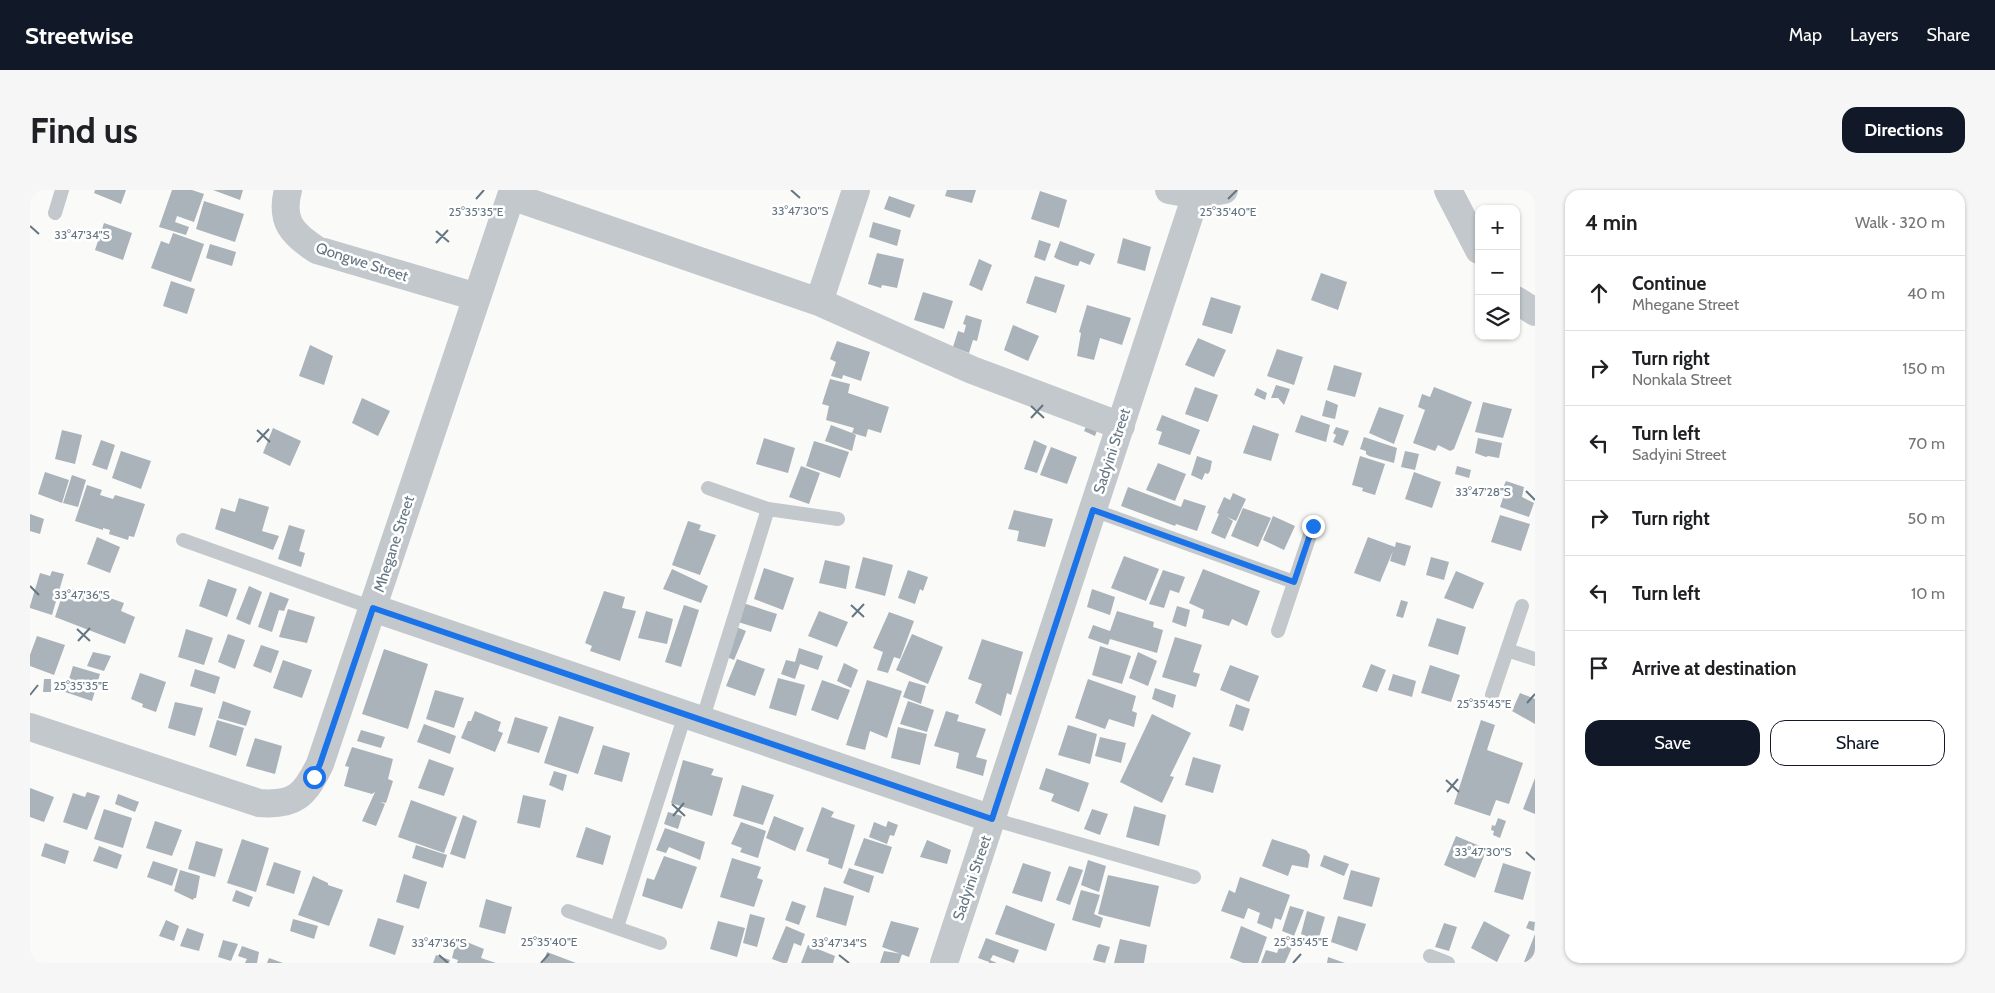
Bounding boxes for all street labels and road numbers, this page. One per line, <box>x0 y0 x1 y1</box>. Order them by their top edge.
street label: Qongwe Street <box>314 239 410 285</box>
street label: Sadyini Street <box>1090 406 1134 496</box>
street label: Mhegane Street <box>370 493 418 595</box>
street label: Sadyini Street <box>949 833 995 923</box>

